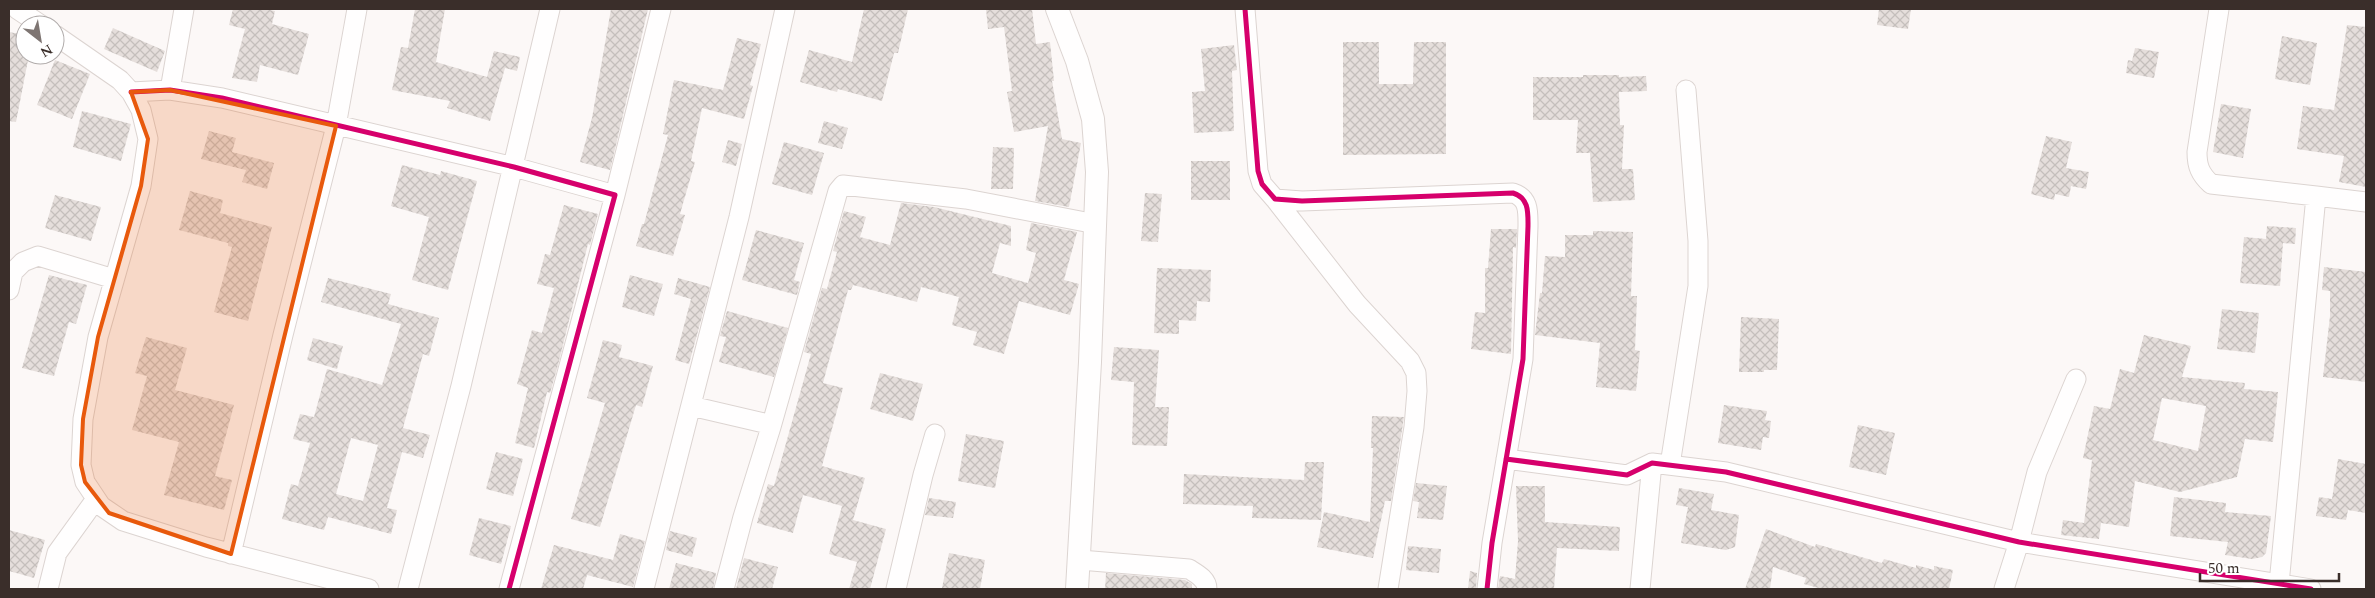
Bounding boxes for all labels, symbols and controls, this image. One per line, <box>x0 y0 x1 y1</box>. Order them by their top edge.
north arrow <box>15 15 65 65</box>
text: N <box>36 39 57 63</box>
scale bar <box>2200 550 2339 582</box>
text: 50 m <box>2208 557 2240 580</box>

